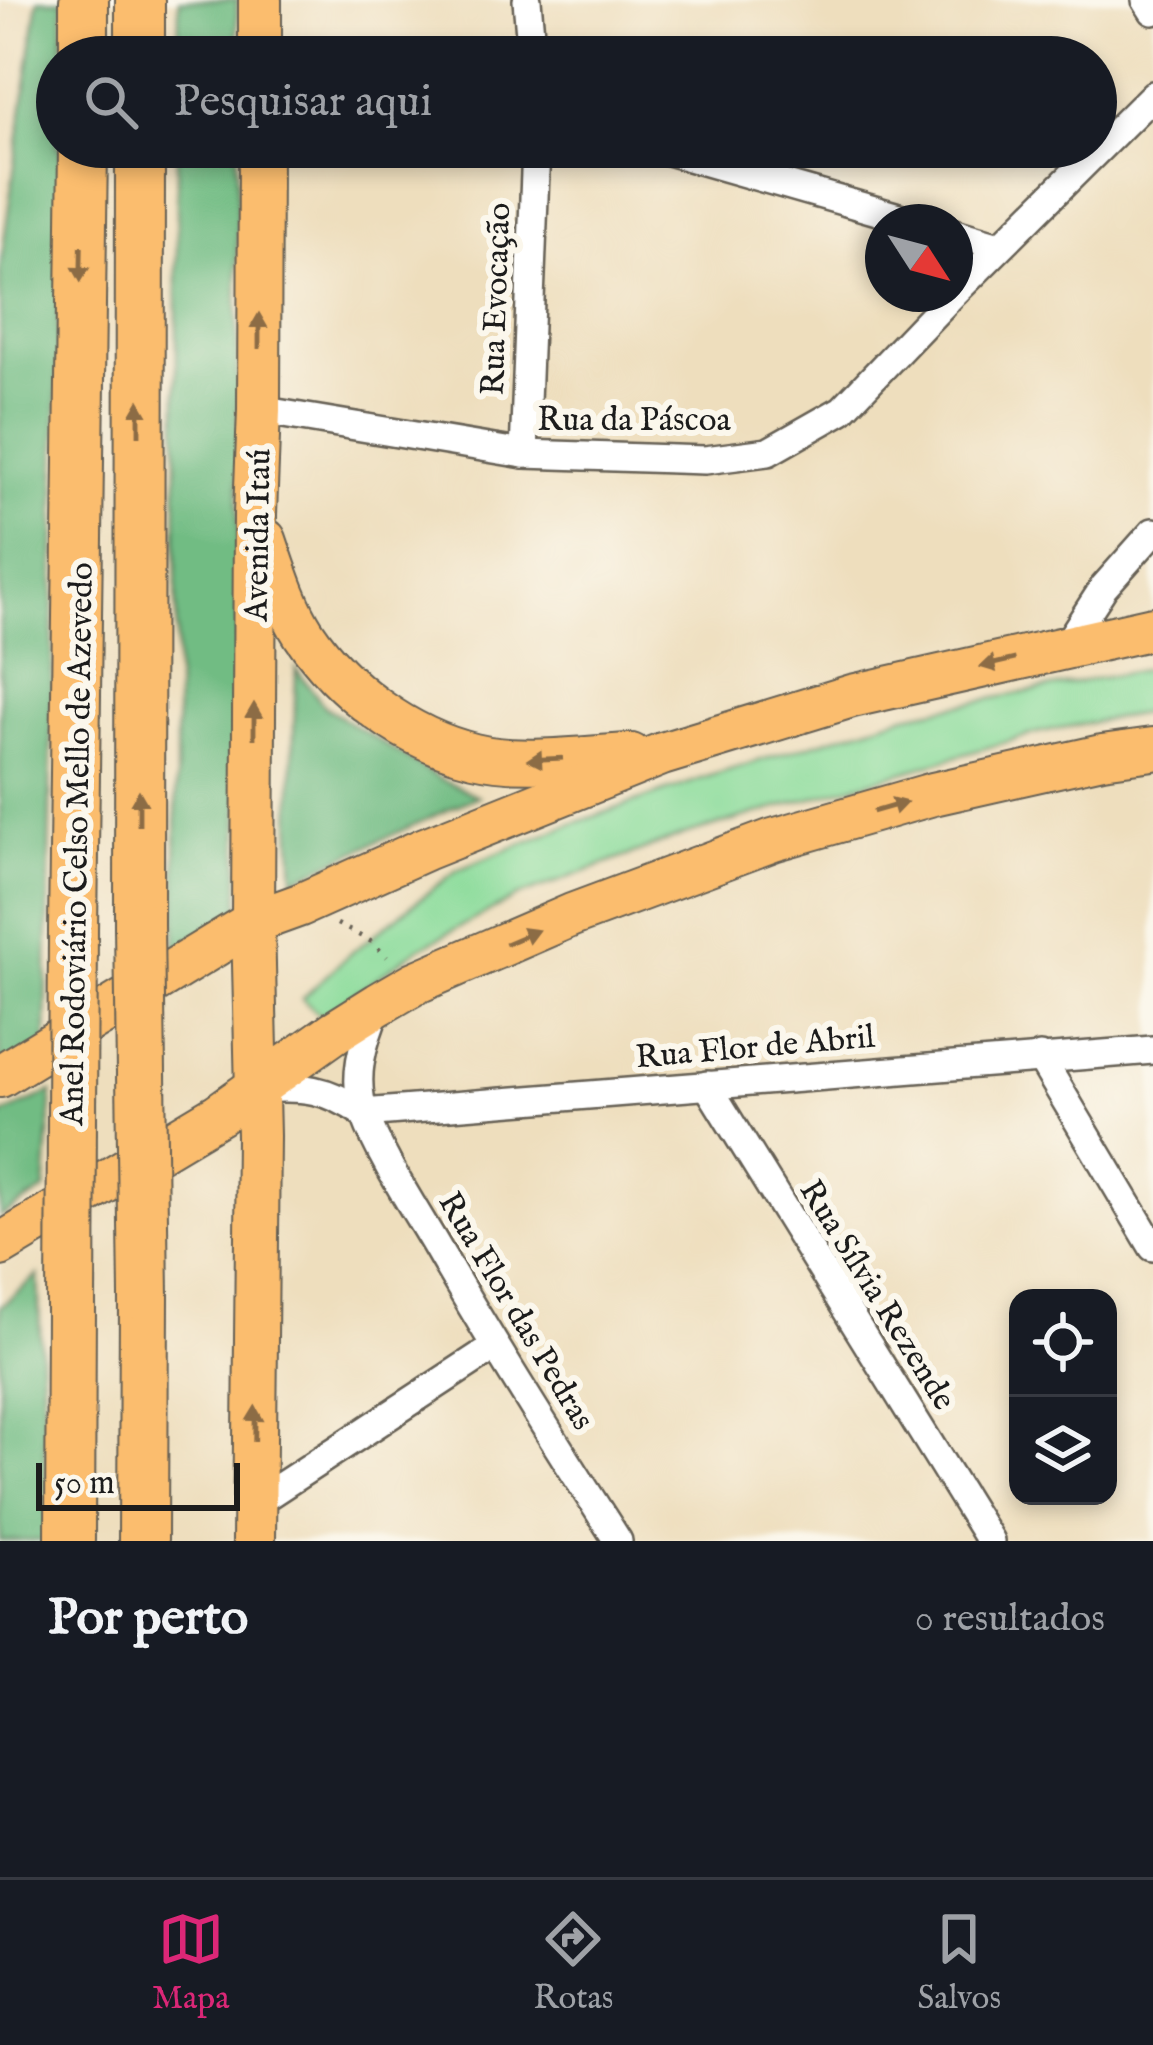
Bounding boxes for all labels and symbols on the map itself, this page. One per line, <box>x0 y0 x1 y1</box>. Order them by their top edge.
street label: Rua Evocação <box>473 202 521 396</box>
north arrow <box>865 204 973 312</box>
one-way arrow <box>71 246 91 284</box>
one-way arrow <box>249 311 269 349</box>
one-way arrow <box>129 398 149 436</box>
street label: Rua da Páscoa <box>537 400 731 442</box>
street label: Avenida Itaú <box>236 448 282 623</box>
street label: Anel Rodoviário Celso Mello de Azevedo <box>52 562 104 1127</box>
one-way arrow <box>978 654 1016 673</box>
one-way arrow <box>244 701 264 739</box>
one-way arrow <box>525 750 563 769</box>
one-way arrow <box>129 788 149 826</box>
one-way arrow <box>871 796 908 815</box>
one-way arrow <box>505 926 540 946</box>
street label: Rua Flor de Abril <box>634 1017 877 1079</box>
street label: Rua Sílvia Rezende <box>789 1173 964 1419</box>
street label: Rua Flor das Pedras <box>428 1185 603 1438</box>
one-way arrow <box>245 1404 265 1442</box>
scale bar <box>36 1457 240 1510</box>

